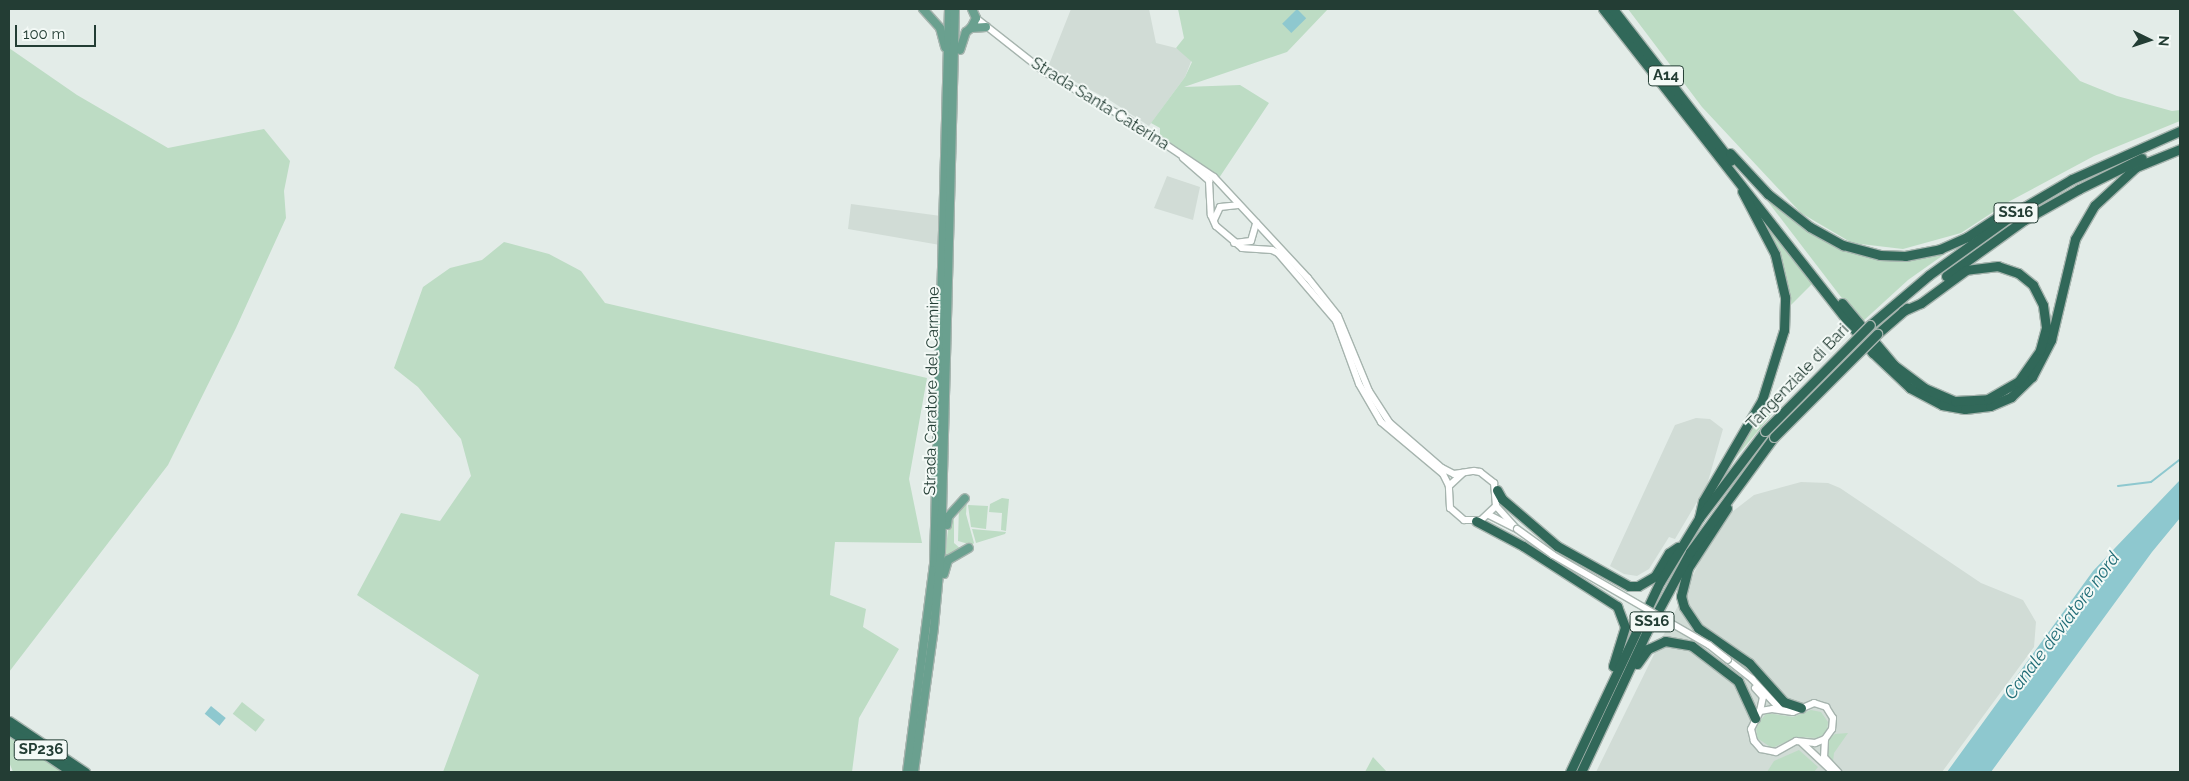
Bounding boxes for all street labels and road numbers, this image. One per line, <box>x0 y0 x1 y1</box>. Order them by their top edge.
street label: Strada Santa Caterina <box>1027 54 1173 154</box>
road number: A14 <box>1647 64 1685 88</box>
road number: SS16 <box>1994 200 2038 226</box>
street label: Strada Caratore del Carmine <box>921 286 943 496</box>
street label: Tangenziale di Bari <box>1743 320 1853 434</box>
road number: SS16 <box>1630 610 1674 634</box>
road number: SP236 <box>13 738 68 762</box>

